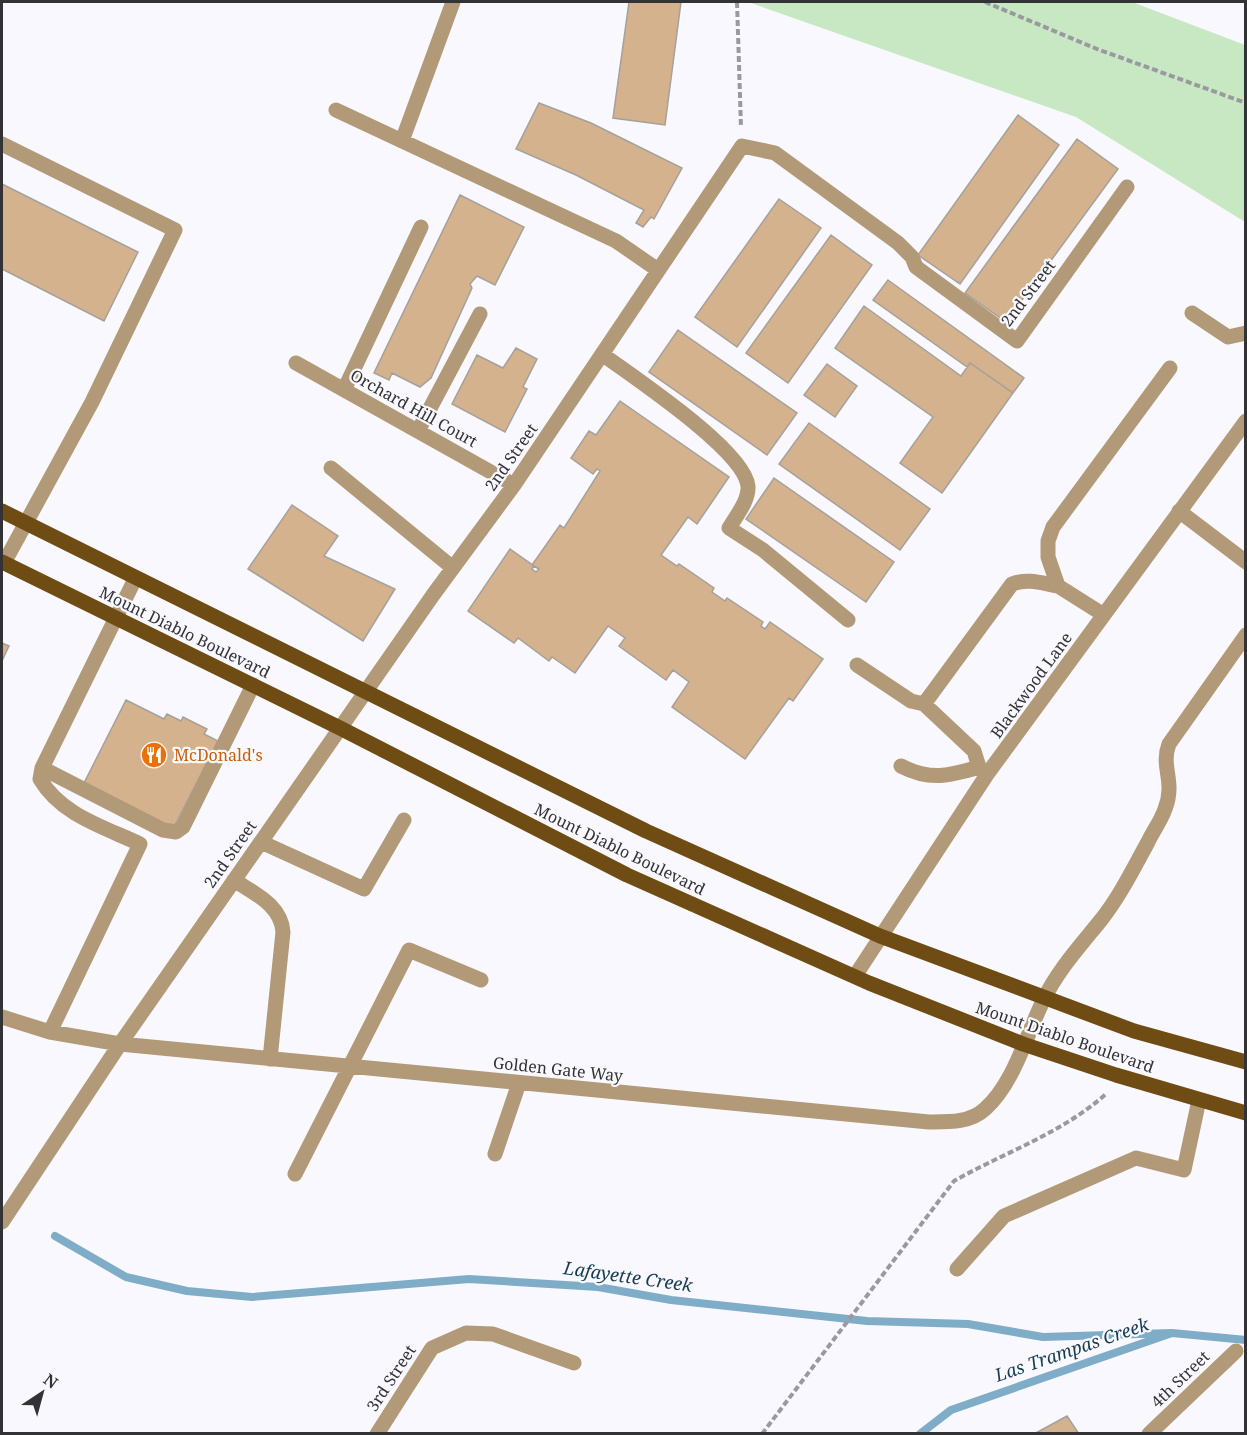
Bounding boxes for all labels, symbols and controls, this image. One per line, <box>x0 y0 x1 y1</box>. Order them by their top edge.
street label: 2nd Street <box>996 255 1060 331</box>
street label: Orchard Hill Court <box>346 364 482 452</box>
street label: 2nd Street <box>480 418 543 495</box>
street label: Mount Diablo Boulevard <box>96 581 274 683</box>
street label: Blackwood Lane <box>985 628 1077 742</box>
restaurant icon: McDonald's <box>139 740 169 770</box>
place label: McDonald's <box>174 744 263 766</box>
street label: Mount Diablo Boulevard <box>531 798 709 900</box>
street label: 2nd Street <box>199 815 262 892</box>
street label: Mount Diablo Boulevard <box>973 996 1157 1078</box>
street label: Golden Gate Way <box>492 1051 625 1087</box>
water label: Lafayette Creek <box>561 1255 695 1297</box>
water label: Las Trampas Creek <box>990 1311 1153 1387</box>
street label: 3rd Street <box>361 1340 421 1415</box>
street label: 4th Street <box>1146 1345 1214 1412</box>
north arrow <box>12 1363 72 1423</box>
text: N <box>39 1368 63 1394</box>

